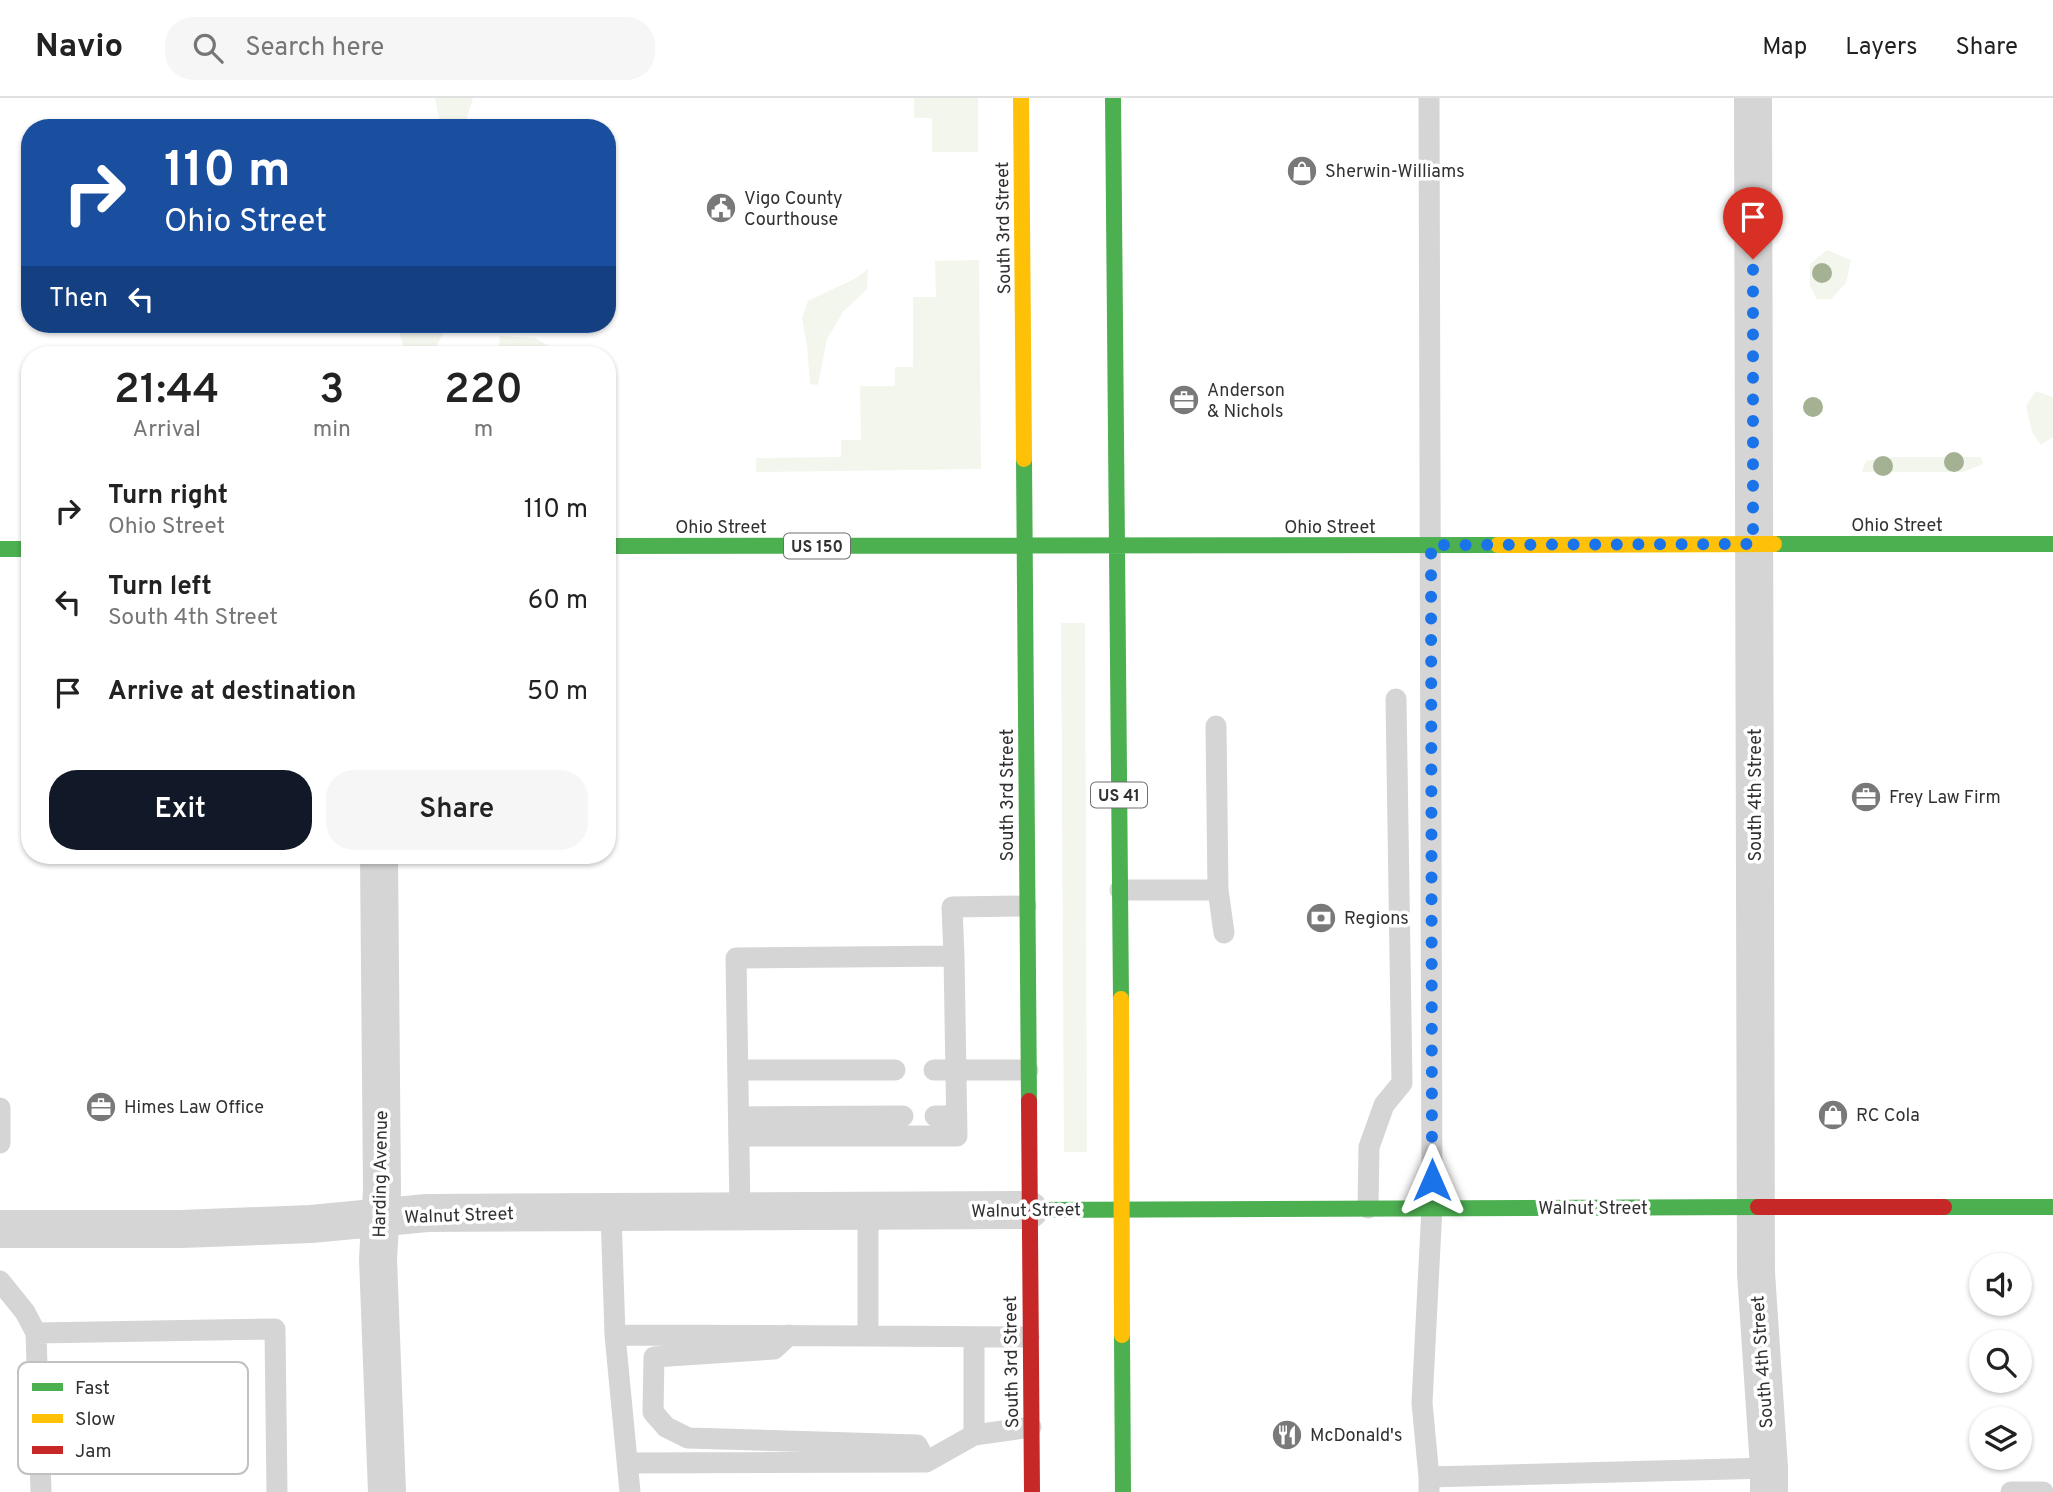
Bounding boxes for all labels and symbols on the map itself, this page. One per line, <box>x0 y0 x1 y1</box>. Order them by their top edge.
shop icon: Sherwin-Williams <box>1285 154 1319 188</box>
street label: South 3rd Street <box>992 161 1017 295</box>
place label: Sherwin-Williams <box>1325 161 1465 184</box>
pin <box>1723 187 1783 259</box>
place label: Vigo County Courthouse <box>744 188 843 232</box>
public building icon: Vigo County Courthouse <box>704 191 738 225</box>
place label: Anderson & Nichols <box>1207 380 1285 424</box>
office icon: Anderson & Nichols <box>1167 383 1201 417</box>
street label: Ohio Street <box>1851 515 1943 538</box>
street label: Ohio Street <box>675 517 767 540</box>
street label: Ohio Street <box>1284 517 1376 540</box>
road number: US 150 <box>784 534 850 559</box>
street label: South 3rd Street <box>997 729 1020 861</box>
street label: South 4th Street <box>1745 729 1768 862</box>
office icon: Frey Law Firm <box>1849 780 1883 814</box>
road number: US 41 <box>1091 782 1147 808</box>
place label: Frey Law Firm <box>1889 787 2001 810</box>
bank icon: Regions <box>1304 901 1338 935</box>
place label: Regions <box>1344 908 1409 931</box>
office icon: Himes Law Office <box>84 1090 118 1124</box>
place label: Himes Law Office <box>124 1097 264 1120</box>
shop icon: RC Cola <box>1816 1098 1850 1132</box>
place label: RC Cola <box>1856 1105 1920 1128</box>
street label: Harding Avenue <box>369 1110 394 1238</box>
position arrow <box>1395 1143 1469 1217</box>
street label: Walnut Street <box>1538 1198 1648 1221</box>
street label: Walnut Street <box>971 1199 1081 1224</box>
street label: Walnut Street <box>404 1203 514 1230</box>
street label: South 3rd Street <box>1000 1295 1025 1429</box>
street label: South 4th Street <box>1747 1295 1780 1429</box>
legend <box>18 1362 248 1474</box>
text: Fast <box>75 1377 110 1401</box>
text: Slow <box>75 1408 115 1432</box>
restaurant icon: McDonald's <box>1270 1418 1304 1452</box>
place label: McDonald's <box>1310 1425 1402 1448</box>
text: Jam <box>75 1440 112 1464</box>

